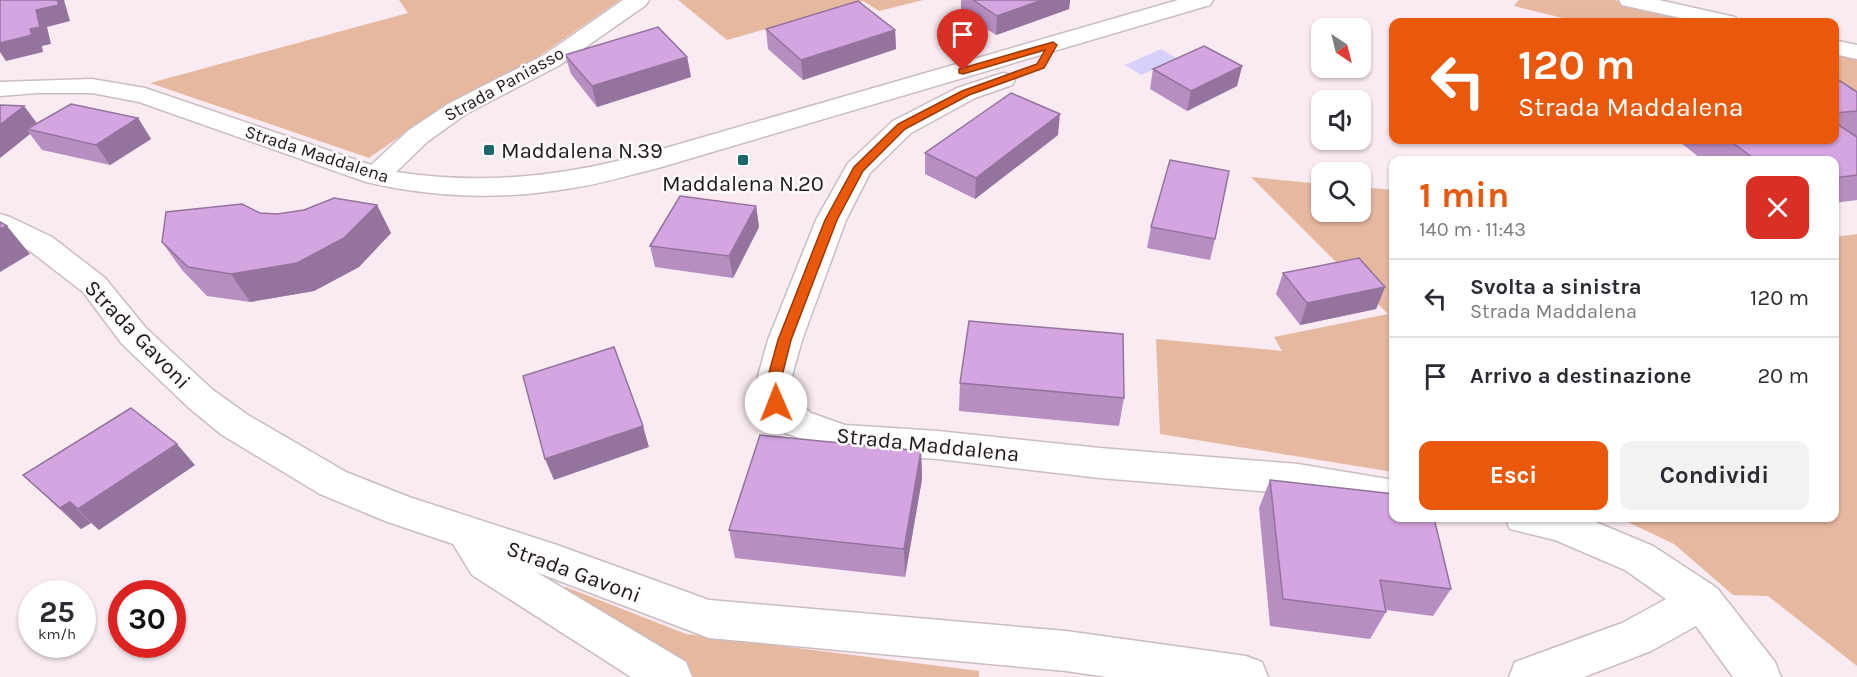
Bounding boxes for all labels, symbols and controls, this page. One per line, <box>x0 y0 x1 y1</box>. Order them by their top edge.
pin <box>937 9 988 71</box>
icon: arrive <box>946 18 979 51</box>
north arrow <box>1311 18 1371 78</box>
map controls <box>1311 18 1371 222</box>
text: 120 m <box>1518 40 1635 90</box>
street label: Strada Paniasso <box>440 42 568 126</box>
icon: left <box>1419 42 1497 120</box>
button: sound <box>1311 90 1371 150</box>
text: Strada Maddalena <box>1518 91 1744 123</box>
street label: Strada Maddalena <box>242 120 392 188</box>
place label: Maddalena N.39 <box>501 138 663 164</box>
marker: Maddalena N.39 <box>482 143 496 157</box>
marker: Maddalena N.20 <box>736 153 750 167</box>
button: search <box>1311 162 1371 222</box>
place label: Maddalena N.20 <box>662 171 824 197</box>
text: 1 min <box>1419 174 1509 216</box>
button: close <box>1746 176 1809 239</box>
text: 140 m · 11:43 <box>1419 218 1526 241</box>
text: Svolta a sinistra <box>1470 274 1642 300</box>
street label: Strada Gavoni <box>79 275 196 395</box>
icon: left <box>1419 282 1452 315</box>
text: 120 m <box>1750 285 1809 311</box>
text: Strada Maddalena <box>1470 300 1637 323</box>
icon: arrive <box>1419 360 1452 393</box>
text: Arrivo a destinazione <box>1470 363 1691 389</box>
text: 20 m <box>1757 363 1809 389</box>
position arrow <box>744 371 808 435</box>
street label: Strada Maddalena <box>835 422 1021 468</box>
button: Esci <box>1419 441 1608 510</box>
button: Condividi <box>1620 441 1809 510</box>
street label: Strada Gavoni <box>503 536 644 608</box>
speed limit sign: 30 <box>108 580 186 658</box>
text: 25 <box>39 594 75 630</box>
text: km/h <box>38 625 76 643</box>

